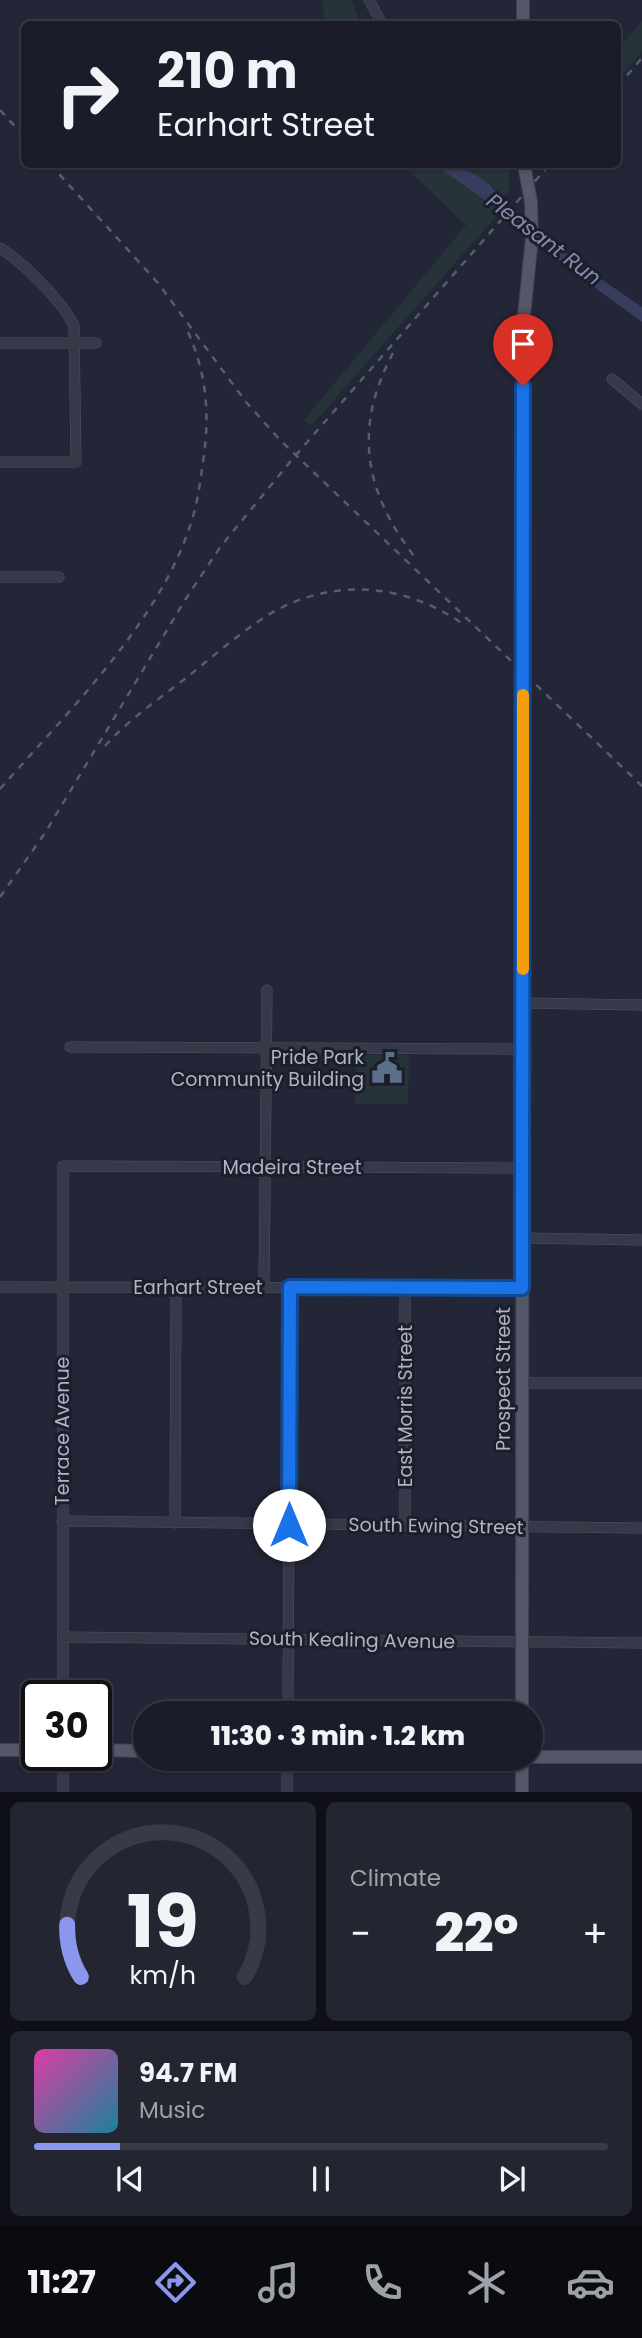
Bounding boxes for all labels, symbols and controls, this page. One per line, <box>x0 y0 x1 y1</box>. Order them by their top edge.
text: 210 m <box>157 37 298 105</box>
icon: right <box>42 49 133 140</box>
text: Earhart Street <box>157 102 375 147</box>
water label: Pleasant Run <box>481 186 607 292</box>
pin <box>493 314 553 386</box>
icon: arrive <box>504 325 542 363</box>
place label: Pride Park Community Building <box>171 1044 364 1093</box>
public building icon: Pride Park Community Building <box>370 1051 404 1085</box>
street label: Madeira Street <box>222 1154 362 1181</box>
street label: Earhart Street <box>133 1274 263 1301</box>
street label: Prospect Street <box>490 1307 517 1451</box>
street label: East Morris Street <box>392 1325 419 1487</box>
street label: Terrace Avenue <box>49 1357 76 1505</box>
position arrow <box>252 1488 326 1562</box>
street label: South Ewing Street <box>348 1511 524 1541</box>
street label: South Kealing Avenue <box>249 1625 455 1655</box>
speed limit sign: 30 <box>21 1680 112 1771</box>
text: 11:30 · 3 min · 1.2 km <box>211 1718 465 1754</box>
text: Climate <box>350 1862 441 1894</box>
text: 19 <box>127 1872 199 1973</box>
text: 22° <box>434 1897 519 1970</box>
text: − <box>350 1907 371 1960</box>
text: + <box>582 1907 608 1960</box>
text: km/h <box>130 1958 196 1993</box>
text: 94.7 FM <box>139 2055 237 2091</box>
text: Music <box>139 2094 205 2126</box>
icon: previous <box>111 2160 149 2198</box>
icon: pause <box>302 2160 340 2198</box>
icon: next <box>493 2160 531 2198</box>
icon: directions <box>151 2258 200 2307</box>
icon: music <box>254 2258 303 2307</box>
icon: phone <box>358 2258 407 2307</box>
icon: climate <box>462 2258 511 2307</box>
icon: car <box>566 2258 615 2307</box>
text: 11:27 <box>27 2259 96 2304</box>

